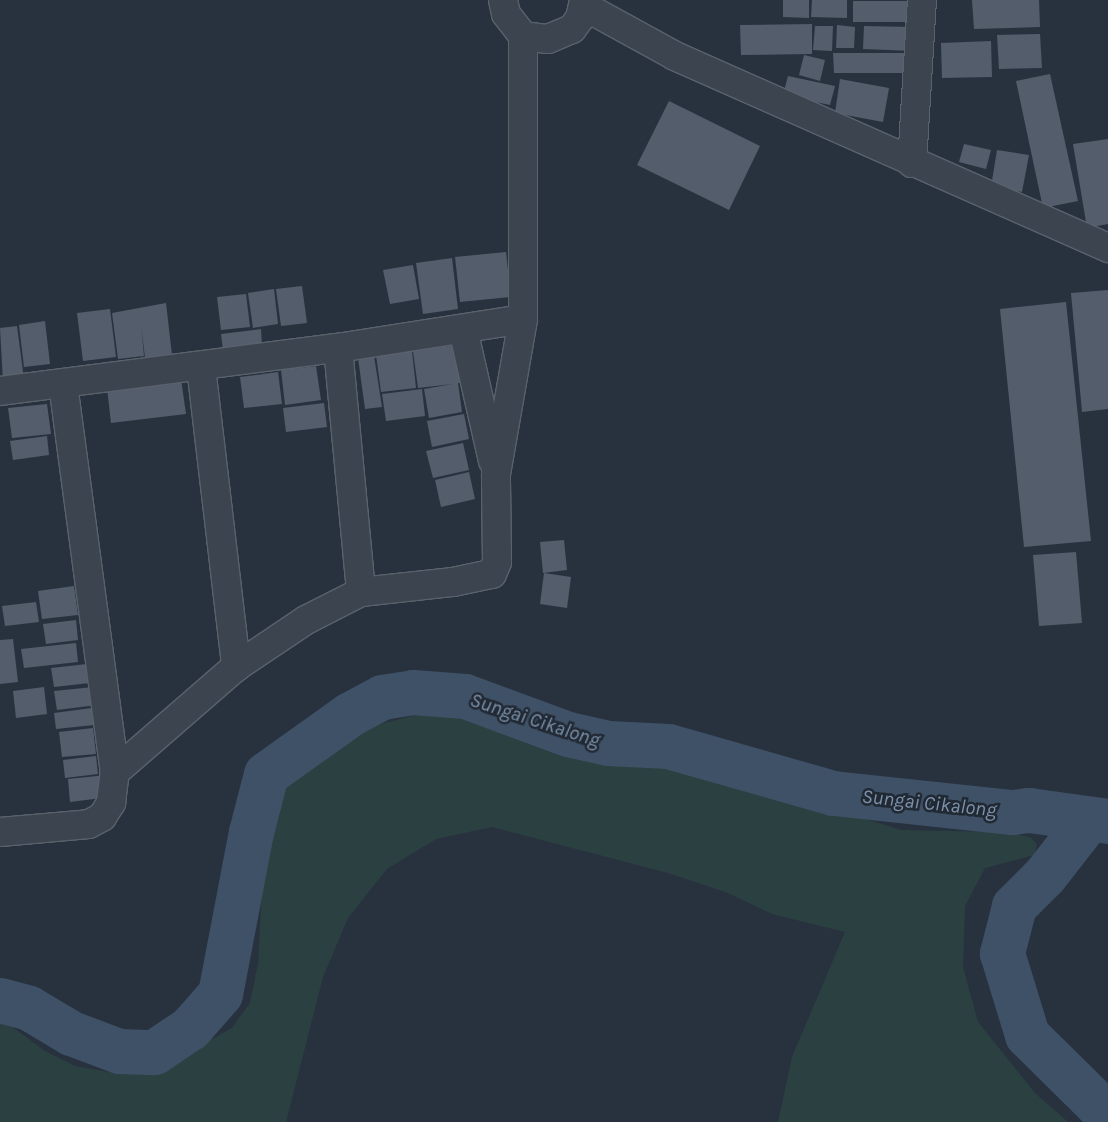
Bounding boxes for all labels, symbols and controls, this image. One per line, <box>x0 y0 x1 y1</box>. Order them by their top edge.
water label: Sungai Cikalong <box>467 688 603 752</box>
water label: Sungai Cikalong <box>861 784 997 822</box>

